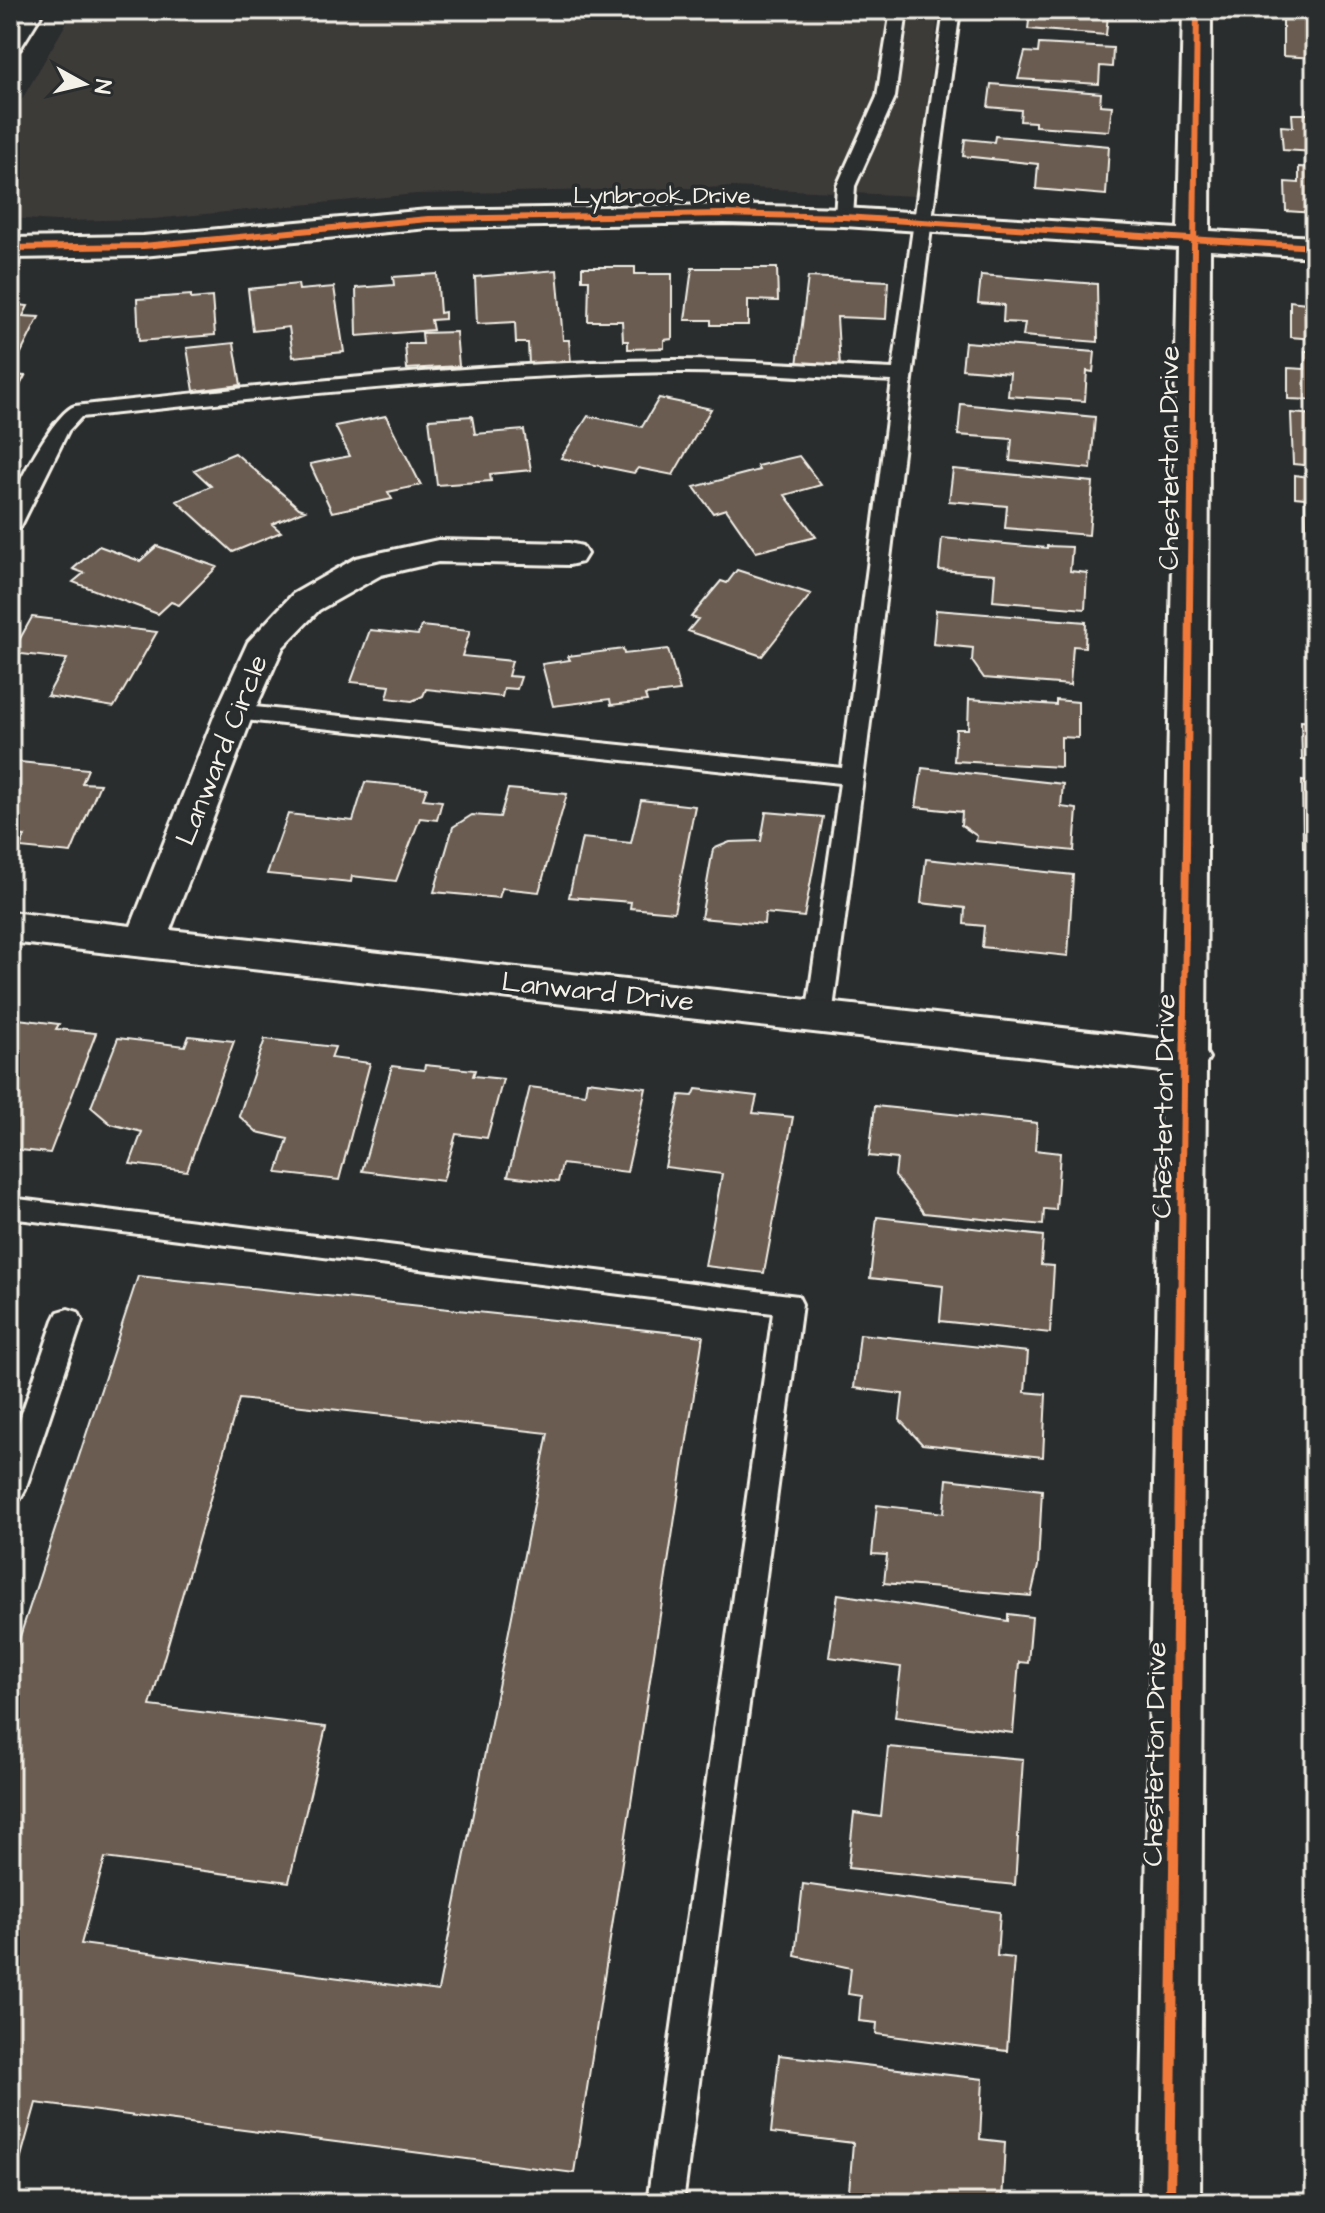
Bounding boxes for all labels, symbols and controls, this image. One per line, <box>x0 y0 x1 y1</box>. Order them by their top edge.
north arrow <box>44 44 124 124</box>
text: N <box>86 78 119 96</box>
street label: Lynbrook Drive <box>573 179 751 214</box>
street label: Chesterton Drive <box>1150 346 1189 570</box>
street label: Lanward Circle <box>166 649 278 851</box>
street label: Lanward Drive <box>500 963 696 1021</box>
street label: Chesterton Drive <box>1143 993 1185 1219</box>
street label: Chesterton Drive <box>1134 1641 1176 1867</box>

